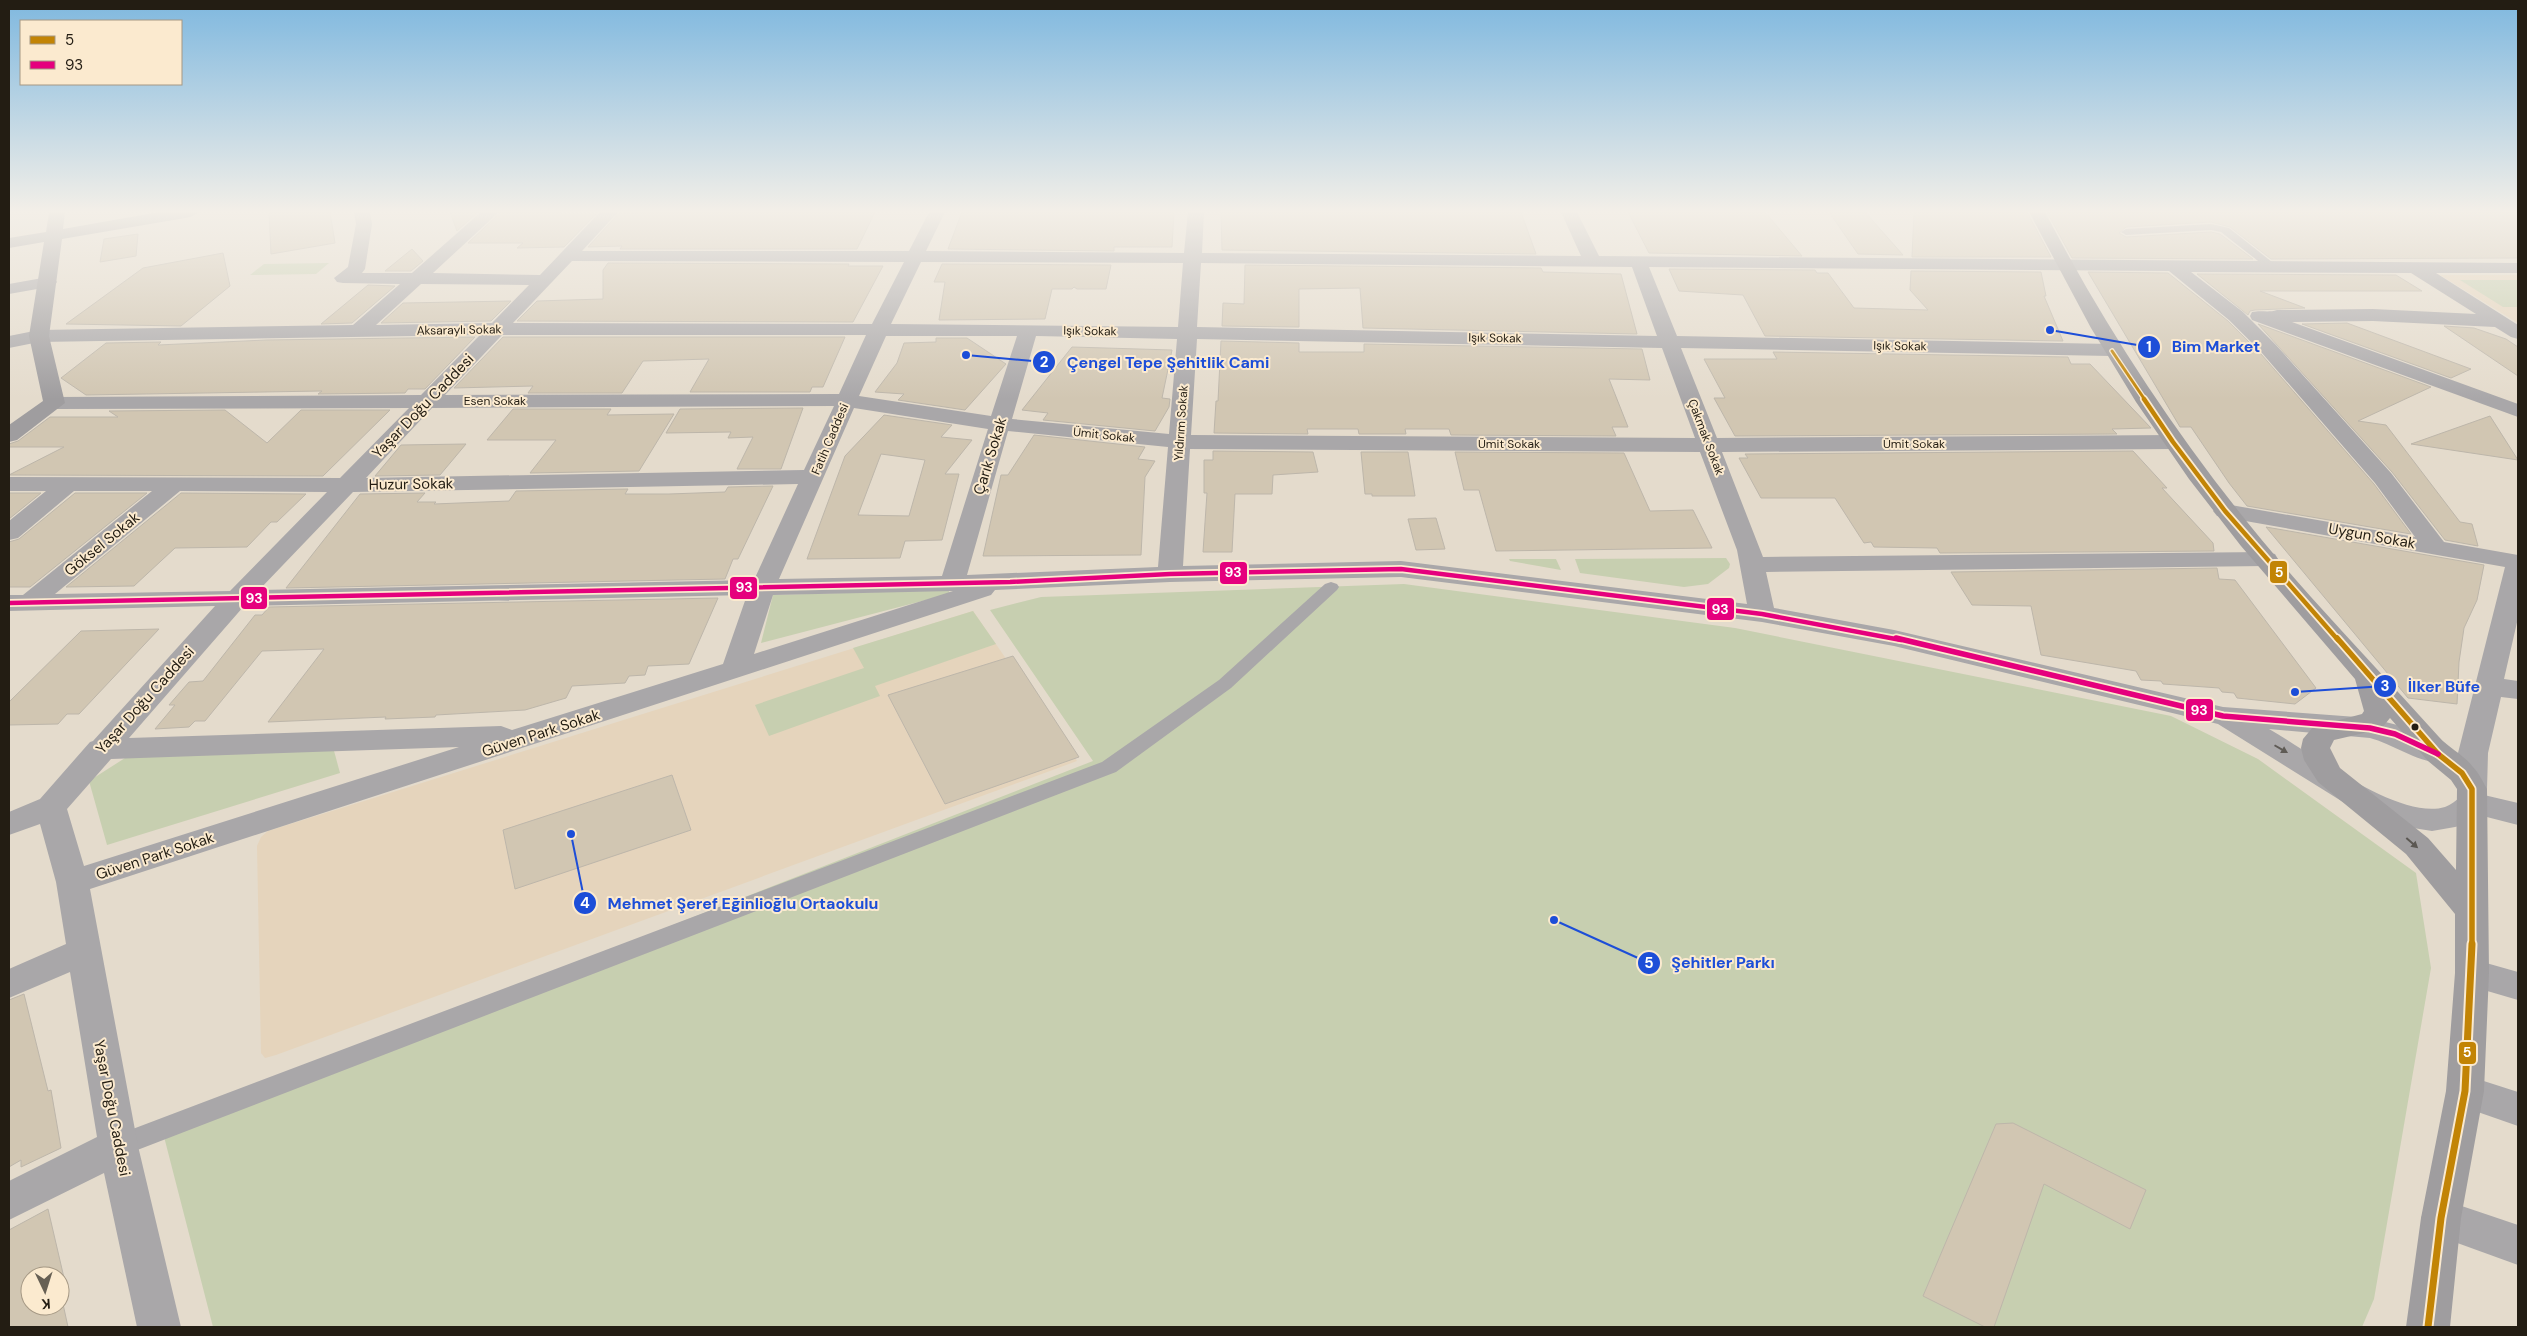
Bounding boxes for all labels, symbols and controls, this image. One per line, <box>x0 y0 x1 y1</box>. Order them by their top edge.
legend <box>20 20 182 85</box>
text: 5 <box>65 30 74 50</box>
text: 93 <box>65 55 83 75</box>
street label: Aksaraylı Sokak <box>416 321 502 339</box>
street label: Işık Sokak <box>1063 323 1117 339</box>
street label: Işık Sokak <box>1468 330 1522 346</box>
callout: Bim Market <box>2136 331 2270 362</box>
text: Bim Market <box>2172 336 2260 357</box>
text: 1 <box>2146 337 2152 357</box>
street label: Işık Sokak <box>1873 338 1927 354</box>
callout: Çengel Tepe Şehitlik Cami <box>1031 346 1279 377</box>
street label: Yaşar Doğu Caddesi <box>368 349 478 463</box>
text: 2 <box>1040 352 1049 372</box>
text: Çengel Tepe Şehitlik Cami <box>1067 352 1269 373</box>
street label: Yıldırım Sokak <box>1170 385 1192 461</box>
street label: Esen Sokak <box>464 393 526 409</box>
street label: Çakmak Sokak <box>1684 397 1728 477</box>
street label: Fatih Caddesi <box>808 401 852 477</box>
street label: Çarık Sokak <box>969 414 1011 497</box>
street label: Ümit Sokak <box>1072 424 1136 446</box>
street label: Ümit Sokak <box>1478 436 1540 452</box>
street label: Ümit Sokak <box>1883 436 1945 452</box>
street label: Huzur Sokak <box>369 473 454 495</box>
street label: Göksel Sokak <box>60 507 144 581</box>
street label: Uygun Sokak <box>2327 519 2418 554</box>
line badge: 5 <box>2269 560 2288 584</box>
line badge: 93 <box>1219 561 1248 585</box>
text: 93 <box>1224 563 1242 581</box>
text: 5 <box>2275 563 2283 581</box>
line badge: 93 <box>729 576 758 600</box>
text: 93 <box>735 578 753 596</box>
line badge: 93 <box>240 586 268 610</box>
text: 93 <box>245 589 263 607</box>
line badge: 93 <box>1706 597 1735 621</box>
text: 93 <box>1711 600 1729 618</box>
street label: Yaşar Doğu Caddesi <box>91 642 199 758</box>
callout: İlker Büfe <box>2373 671 2490 702</box>
text: 3 <box>2380 676 2390 696</box>
text: İlker Büfe <box>2408 676 2480 697</box>
line badge: 93 <box>2185 698 2214 722</box>
text: 93 <box>2190 701 2208 719</box>
street label: Güven Park Sokak <box>479 704 603 762</box>
unlabelled marker <box>2410 722 2420 732</box>
one-way arrow <box>2274 745 2287 754</box>
street label: Güven Park Sokak <box>93 827 217 885</box>
one-way arrow <box>2405 837 2418 848</box>
callout: Mehmet Şeref Eğinlioğlu Ortaokulu <box>573 887 888 918</box>
text: 4 <box>580 893 590 913</box>
text: Mehmet Şeref Eğinlioğlu Ortaokulu <box>608 893 878 914</box>
callout: Şehitler Parkı <box>1636 947 1784 978</box>
text: Şehitler Parkı <box>1671 952 1775 973</box>
text: 5 <box>1644 953 1654 973</box>
street label: Yaşar Doğu Caddesi <box>89 1038 135 1178</box>
line badge: 5 <box>2458 1041 2477 1065</box>
text: 5 <box>2463 1043 2471 1061</box>
north arrow <box>20 1266 70 1316</box>
text: K <box>41 1295 51 1313</box>

